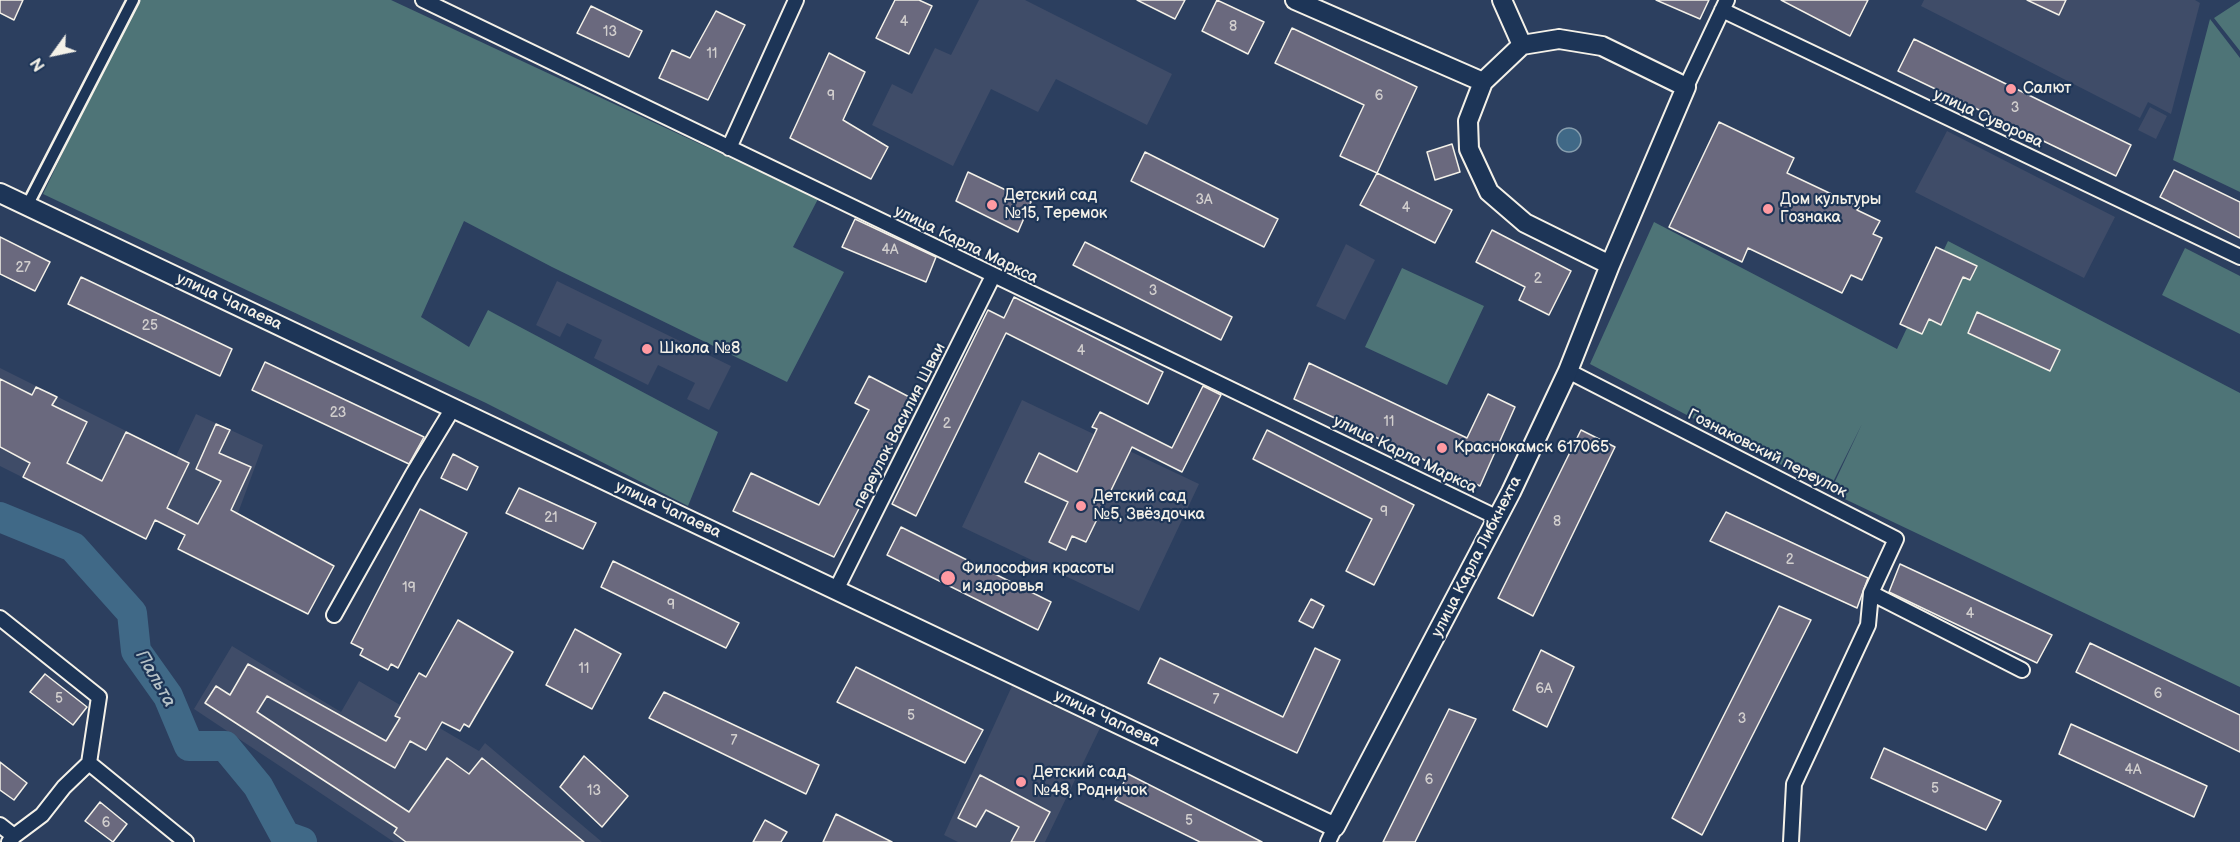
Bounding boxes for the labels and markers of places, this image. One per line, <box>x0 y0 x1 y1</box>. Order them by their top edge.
place label: Салют <box>2023 79 2071 99</box>
marker: Салют <box>2004 82 2018 96</box>
place label: Детский сад №15, Теремок <box>1004 186 1107 224</box>
place label: Дом культуры Гознака <box>1780 190 1881 228</box>
marker: Детский сад №15, Теремок <box>985 198 999 212</box>
marker: Дом культуры Гознака <box>1761 202 1775 216</box>
place label: Школа №8 <box>659 339 740 359</box>
marker: Школа №8 <box>640 342 654 356</box>
place label: Краснокамск 617065 <box>1454 438 1609 458</box>
marker: Краснокамск 617065 <box>1435 441 1449 455</box>
place label: Детский сад №5, Звёздочка <box>1093 487 1205 525</box>
marker: Детский сад №5, Звёздочка <box>1074 499 1088 513</box>
place label: Философия красоты и здоровья <box>962 559 1114 597</box>
marker: Философия красоты и здоровья <box>939 569 957 587</box>
place label: Детский сад №48, Родничок <box>1033 763 1147 801</box>
marker: Детский сад №48, Родничок <box>1014 775 1028 789</box>

